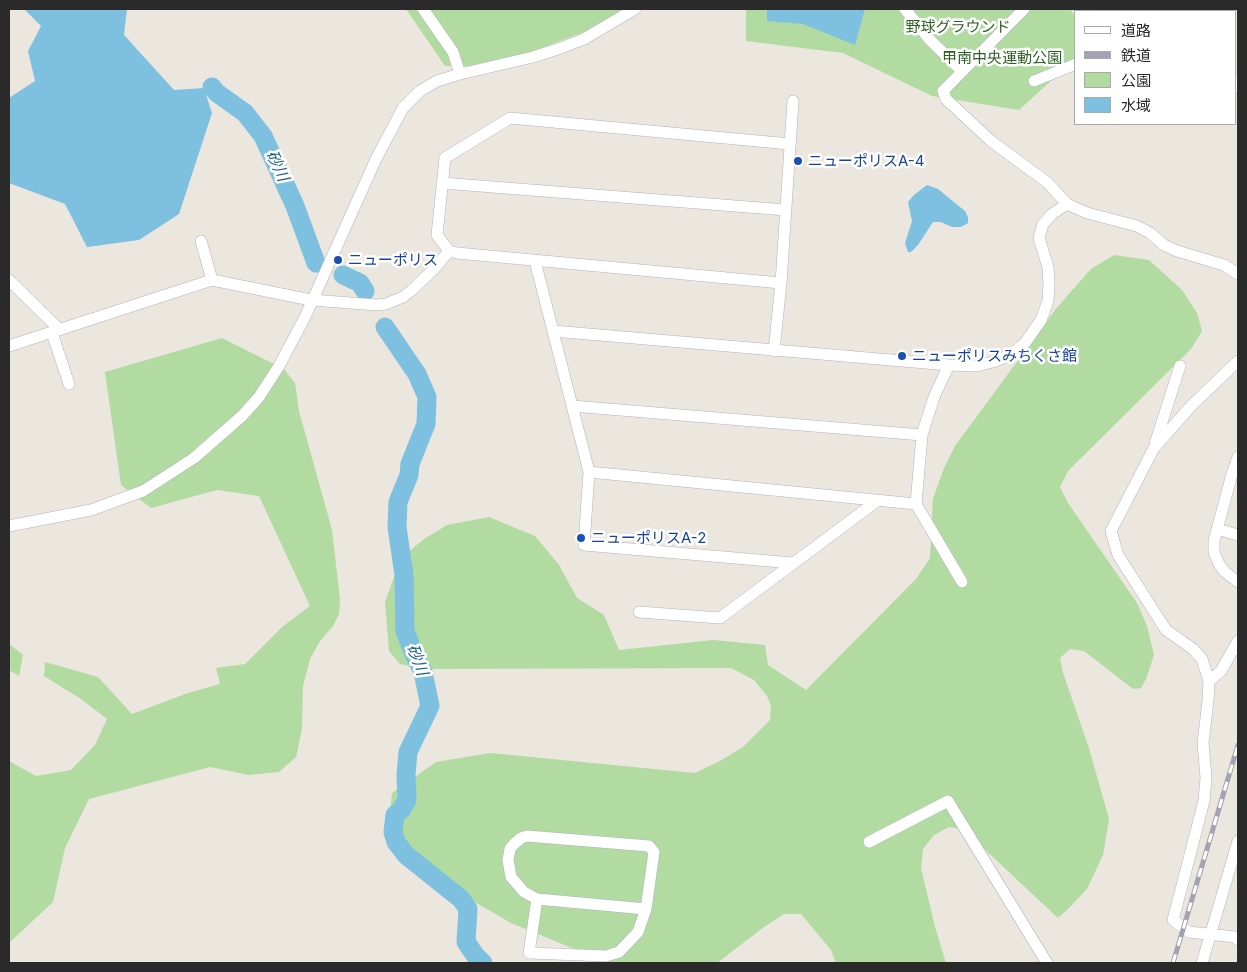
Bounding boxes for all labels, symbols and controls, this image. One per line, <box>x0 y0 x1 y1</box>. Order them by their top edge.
legend <box>1074 10 1237 125</box>
park label: 野球グラウンド <box>906 18 1010 36</box>
text: 道路 <box>1121 21 1151 40</box>
text: 鉄道 <box>1121 46 1151 65</box>
park label: 甲南中央運動公園 <box>942 49 1062 67</box>
text: 公園 <box>1121 71 1151 90</box>
text: 水域 <box>1121 96 1151 115</box>
water label: 砂川 <box>262 147 292 185</box>
place label: ニューポリスA-4 <box>808 152 924 170</box>
marker: ニューポリスA-4 <box>792 155 804 167</box>
place label: ニューポリス <box>348 251 438 269</box>
marker: ニューポリス <box>332 254 344 266</box>
place label: ニューポリスみちくさ館 <box>912 347 1077 365</box>
marker: ニューポリスみちくさ館 <box>896 350 908 362</box>
place label: ニューポリスA-2 <box>591 529 706 547</box>
marker: ニューポリスA-2 <box>575 532 587 544</box>
water label: 砂川 <box>402 642 432 678</box>

